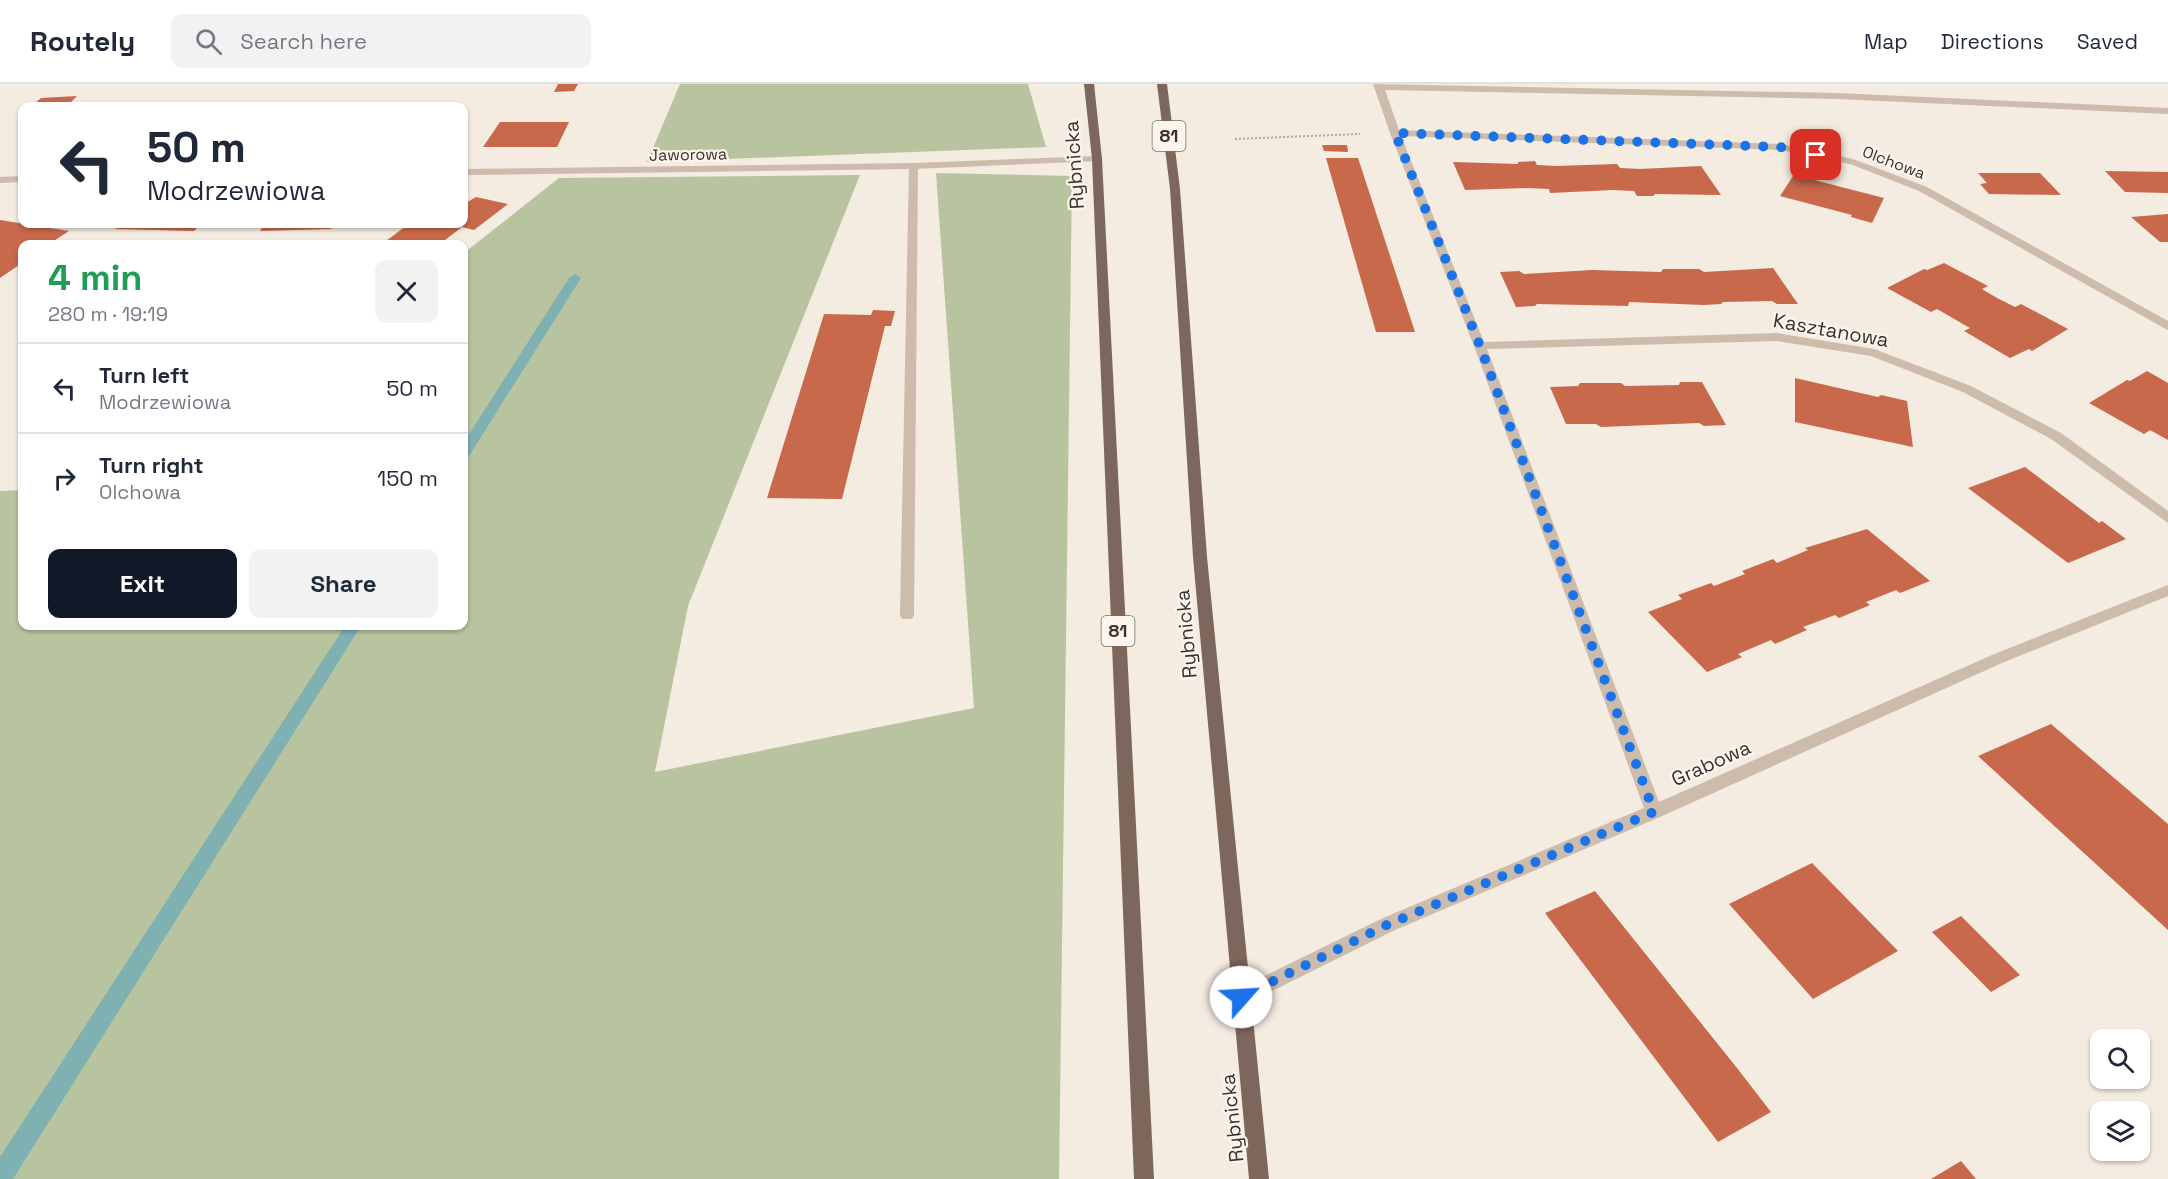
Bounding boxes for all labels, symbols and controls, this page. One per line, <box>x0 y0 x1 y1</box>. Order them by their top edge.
search box <box>171 14 591 68</box>
text: Routely <box>30 23 135 59</box>
icon: search <box>192 25 225 58</box>
text: Search here <box>240 27 367 55</box>
text: Map <box>1864 28 1908 55</box>
text: Directions <box>1941 28 2044 55</box>
text: Saved <box>2077 28 2138 55</box>
street label: Rybnicka <box>1058 120 1090 210</box>
text: 50 m <box>147 121 246 174</box>
road number: 81 <box>1152 121 1186 151</box>
icon: left <box>48 126 126 204</box>
pin <box>1790 129 1841 180</box>
icon: arrive <box>1799 138 1832 171</box>
street label: Olchowa <box>1859 141 1928 184</box>
street label: Jaworowa <box>649 143 727 166</box>
text: Modrzewiowa <box>147 173 325 208</box>
text: 4 min <box>48 255 143 301</box>
button: close <box>375 260 438 323</box>
text: 280 m · 19:19 <box>48 301 168 327</box>
street label: Kasztanowa <box>1771 307 1891 353</box>
text: Turn left <box>99 361 189 389</box>
icon: left <box>48 372 81 405</box>
text: 50 m <box>386 374 438 402</box>
text: Modrzewiowa <box>99 389 231 415</box>
text: Turn right <box>99 451 204 479</box>
icon: right <box>48 462 81 495</box>
text: 150 m <box>377 464 438 492</box>
text: Olchowa <box>99 479 181 505</box>
button: Exit <box>48 549 237 618</box>
button: Share <box>249 549 438 618</box>
street label: Rybnicka <box>1169 589 1203 679</box>
road number: 81 <box>1102 616 1134 646</box>
street label: Grabowa <box>1667 734 1755 792</box>
position arrow <box>1209 965 1273 1029</box>
map controls <box>2090 1029 2150 1161</box>
button: search <box>2090 1029 2150 1089</box>
street label: Rybnicka <box>1214 1072 1250 1164</box>
button: layers <box>2090 1101 2150 1161</box>

